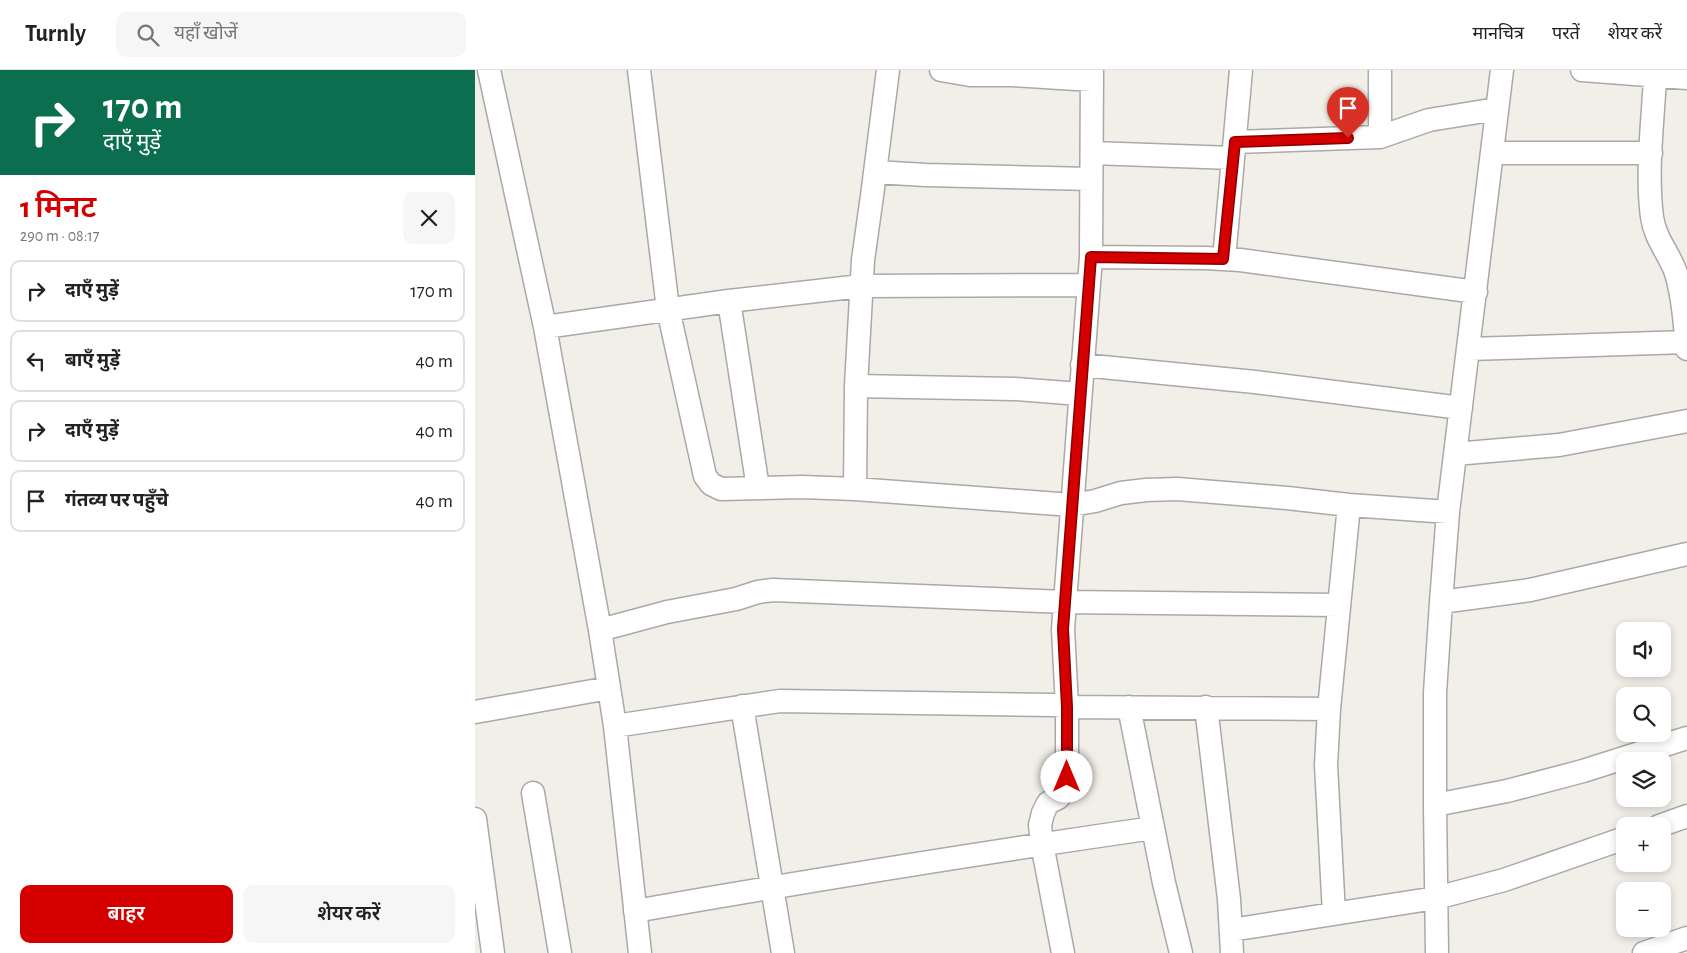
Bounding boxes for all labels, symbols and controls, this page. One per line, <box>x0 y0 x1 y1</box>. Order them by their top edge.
search box <box>116 12 466 57</box>
icon: search <box>134 21 162 49</box>
text: Turnly <box>25 22 86 46</box>
text: यहाँ खोजें <box>174 24 238 43</box>
text: मानचित्र <box>1472 25 1524 43</box>
text: परतें <box>1552 25 1580 43</box>
text: शेयर करें <box>1608 25 1662 43</box>
pin <box>1327 87 1369 138</box>
icon: right <box>20 90 85 155</box>
text: 170 m <box>103 90 183 125</box>
icon: arrive <box>1334 94 1362 122</box>
text: दाएँ मुड़ें <box>103 131 161 153</box>
button: close <box>403 192 455 244</box>
text: 1 मिनट <box>20 193 96 223</box>
text: 290 m · 08:17 <box>20 228 100 244</box>
icon: right <box>22 277 50 305</box>
text: दाएँ मुड़ें <box>65 281 119 300</box>
text: 170 m <box>410 282 453 301</box>
icon: left <box>22 347 50 375</box>
text: बाएँ मुड़ें <box>65 351 120 370</box>
text: 40 m <box>415 352 453 371</box>
icon: right <box>22 417 50 445</box>
text: दाएँ मुड़ें <box>65 421 119 440</box>
text: 40 m <box>415 422 453 441</box>
icon: arrive <box>22 487 50 515</box>
text: गंतव्य पर पहुँचे <box>65 491 168 510</box>
text: 40 m <box>415 492 453 511</box>
map controls <box>1616 622 1671 937</box>
button: sound <box>1616 622 1671 677</box>
button: search <box>1616 687 1671 742</box>
position arrow <box>1040 750 1092 802</box>
button: layers <box>1616 752 1671 807</box>
button: + <box>1616 817 1671 872</box>
button: − <box>1616 882 1671 937</box>
button: बाहर <box>20 885 233 943</box>
button: शेयर करें <box>243 885 455 943</box>

